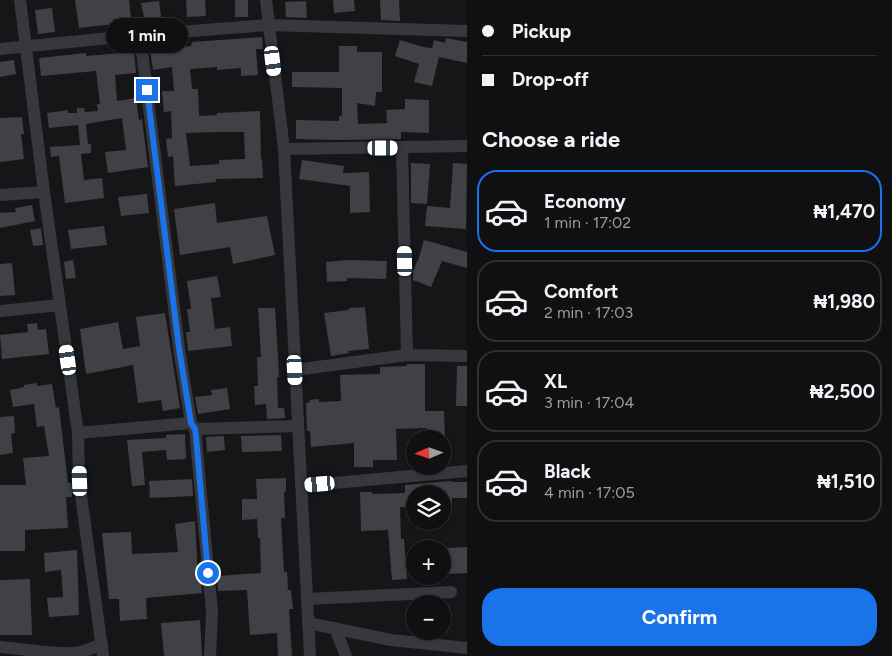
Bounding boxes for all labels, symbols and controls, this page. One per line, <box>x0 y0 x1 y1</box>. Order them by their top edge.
callout: 1 min <box>106 18 188 52</box>
text: Pickup <box>512 20 571 43</box>
text: 1 min <box>128 26 166 45</box>
car <box>263 45 282 77</box>
text: Drop-off <box>512 68 589 91</box>
route end <box>136 79 158 101</box>
text: Choose a ride <box>482 126 620 153</box>
car <box>368 141 398 156</box>
icon: car <box>484 189 529 234</box>
text: Economy <box>544 190 626 213</box>
text: ₦1,470 <box>813 200 875 223</box>
text: 1 min · 17:02 <box>544 213 631 232</box>
car <box>397 246 412 276</box>
icon: car <box>484 279 529 324</box>
text: Comfort <box>544 280 619 303</box>
text: ₦1,980 <box>813 290 875 313</box>
text: 2 min · 17:03 <box>544 303 633 322</box>
car <box>58 344 77 376</box>
car <box>286 355 303 385</box>
icon: car <box>484 369 529 414</box>
text: XL <box>544 370 567 393</box>
text: ₦2,500 <box>810 380 875 403</box>
text: 3 min · 17:04 <box>544 393 634 412</box>
north arrow <box>406 430 451 475</box>
map controls <box>406 430 451 640</box>
icon: car <box>484 459 529 504</box>
text: Black <box>544 460 591 483</box>
car <box>71 466 88 496</box>
text: ₦1,510 <box>817 470 875 493</box>
car <box>304 475 335 493</box>
text: 4 min · 17:05 <box>544 483 635 502</box>
button: layers <box>406 485 451 530</box>
button: + <box>406 540 451 585</box>
route start <box>197 562 219 584</box>
button: Confirm <box>482 588 877 646</box>
button: − <box>406 595 451 640</box>

